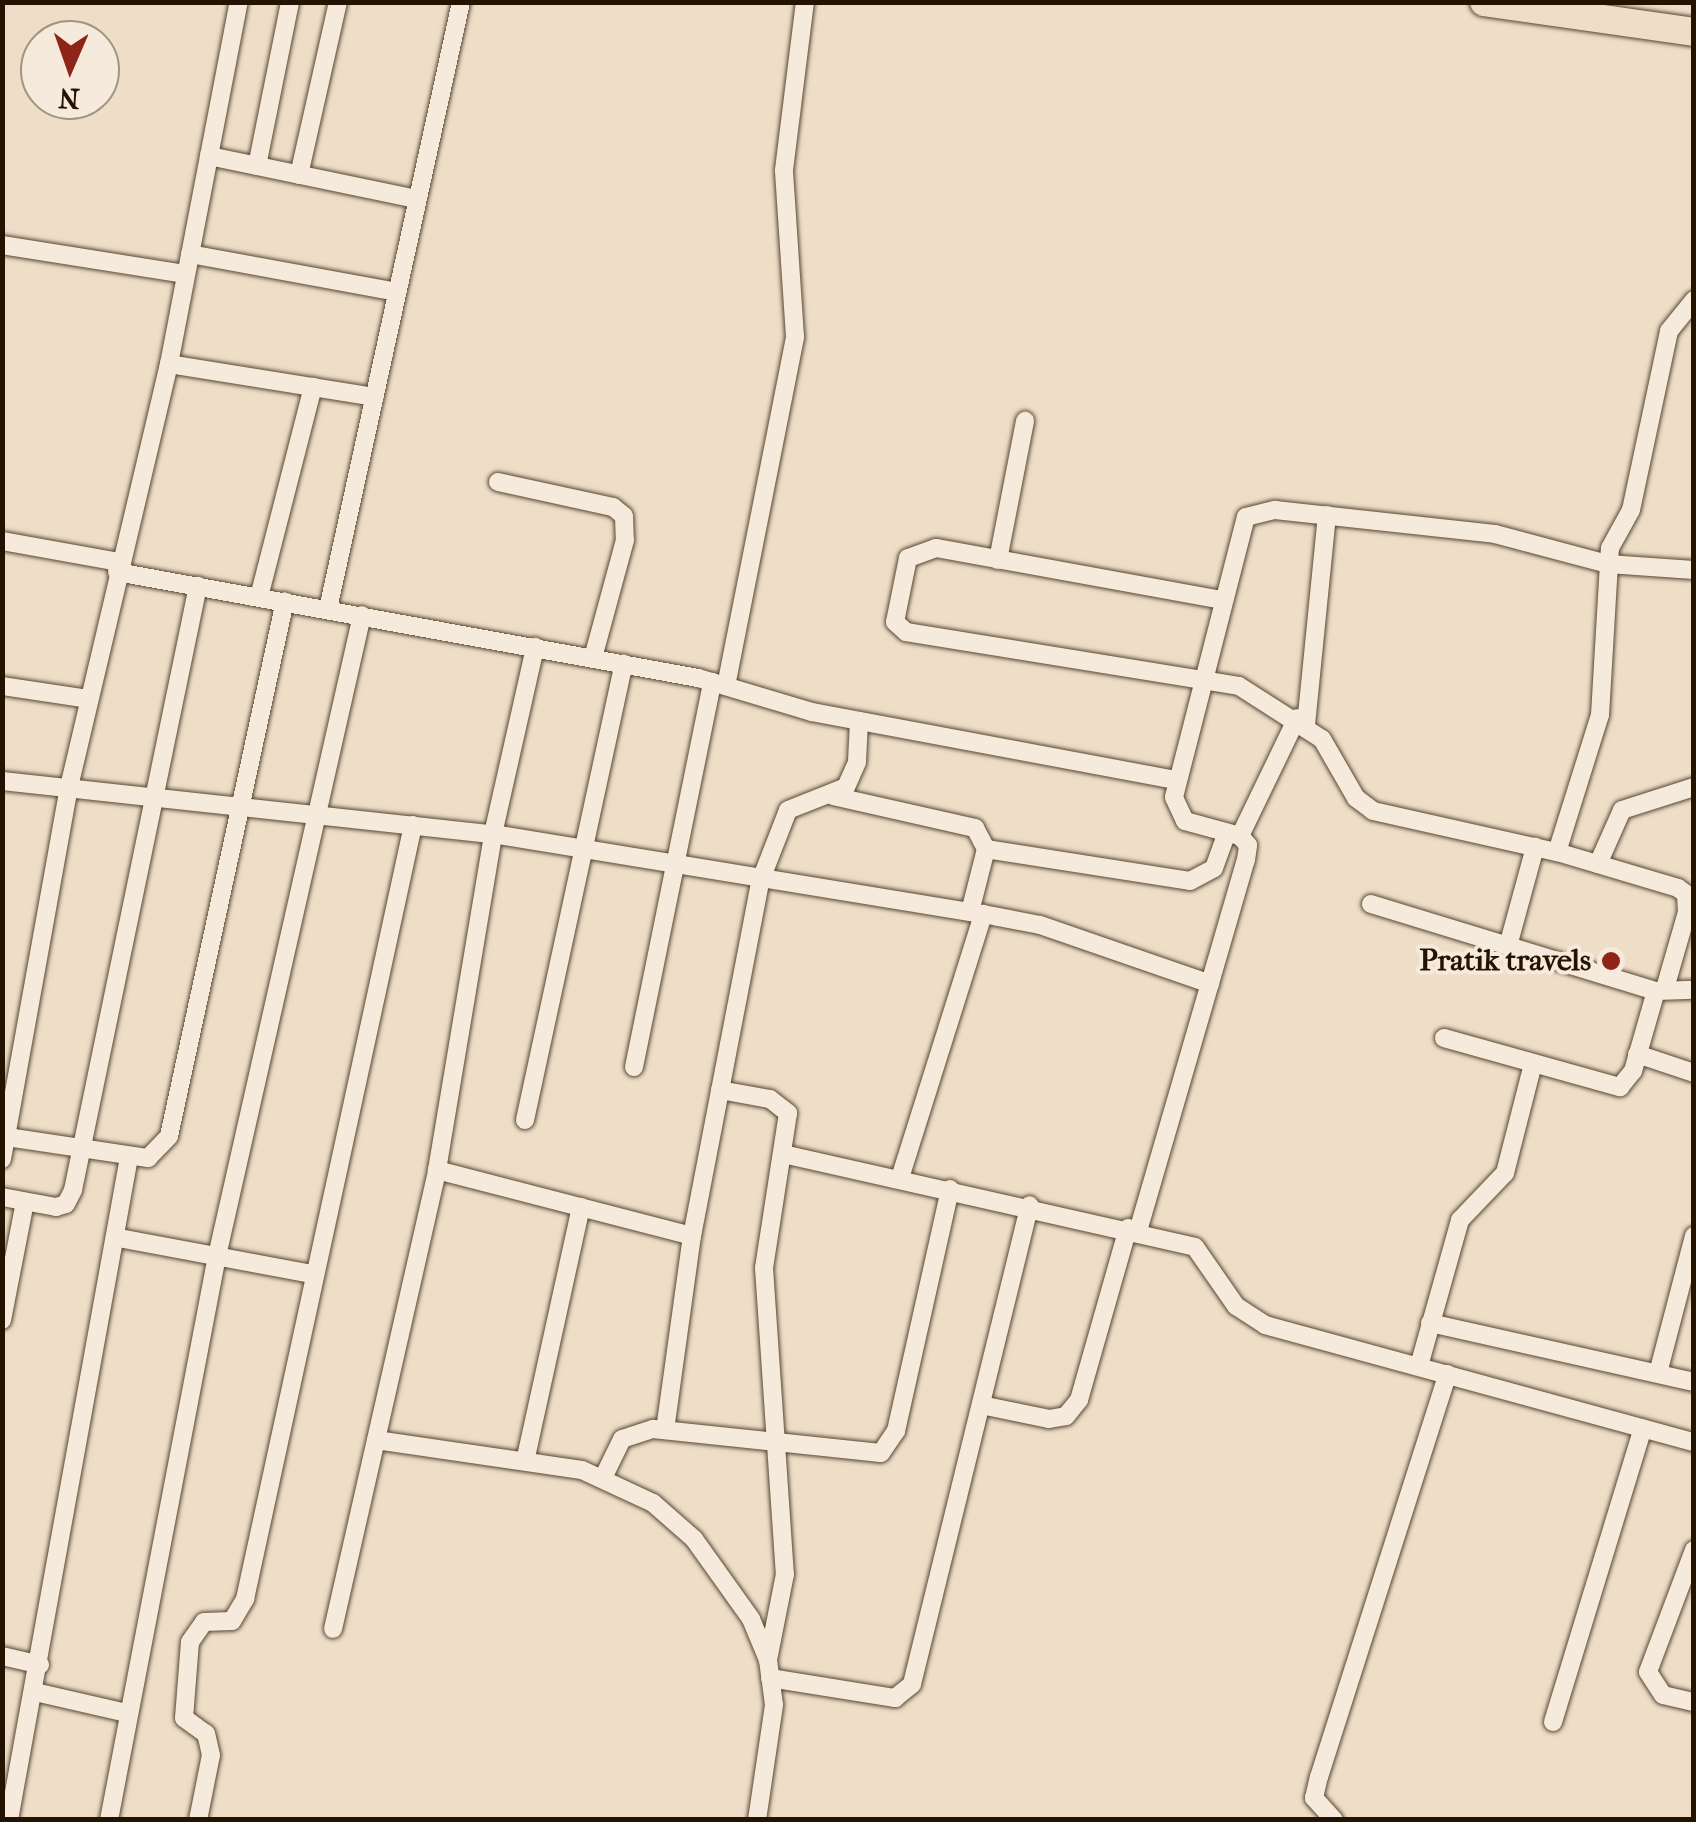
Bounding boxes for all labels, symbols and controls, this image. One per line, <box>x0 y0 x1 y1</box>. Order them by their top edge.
north arrow <box>20 20 120 120</box>
text: N <box>58 82 80 115</box>
place label: Pratik travels <box>1420 943 1591 979</box>
marker: Pratik travels <box>1600 950 1622 972</box>

